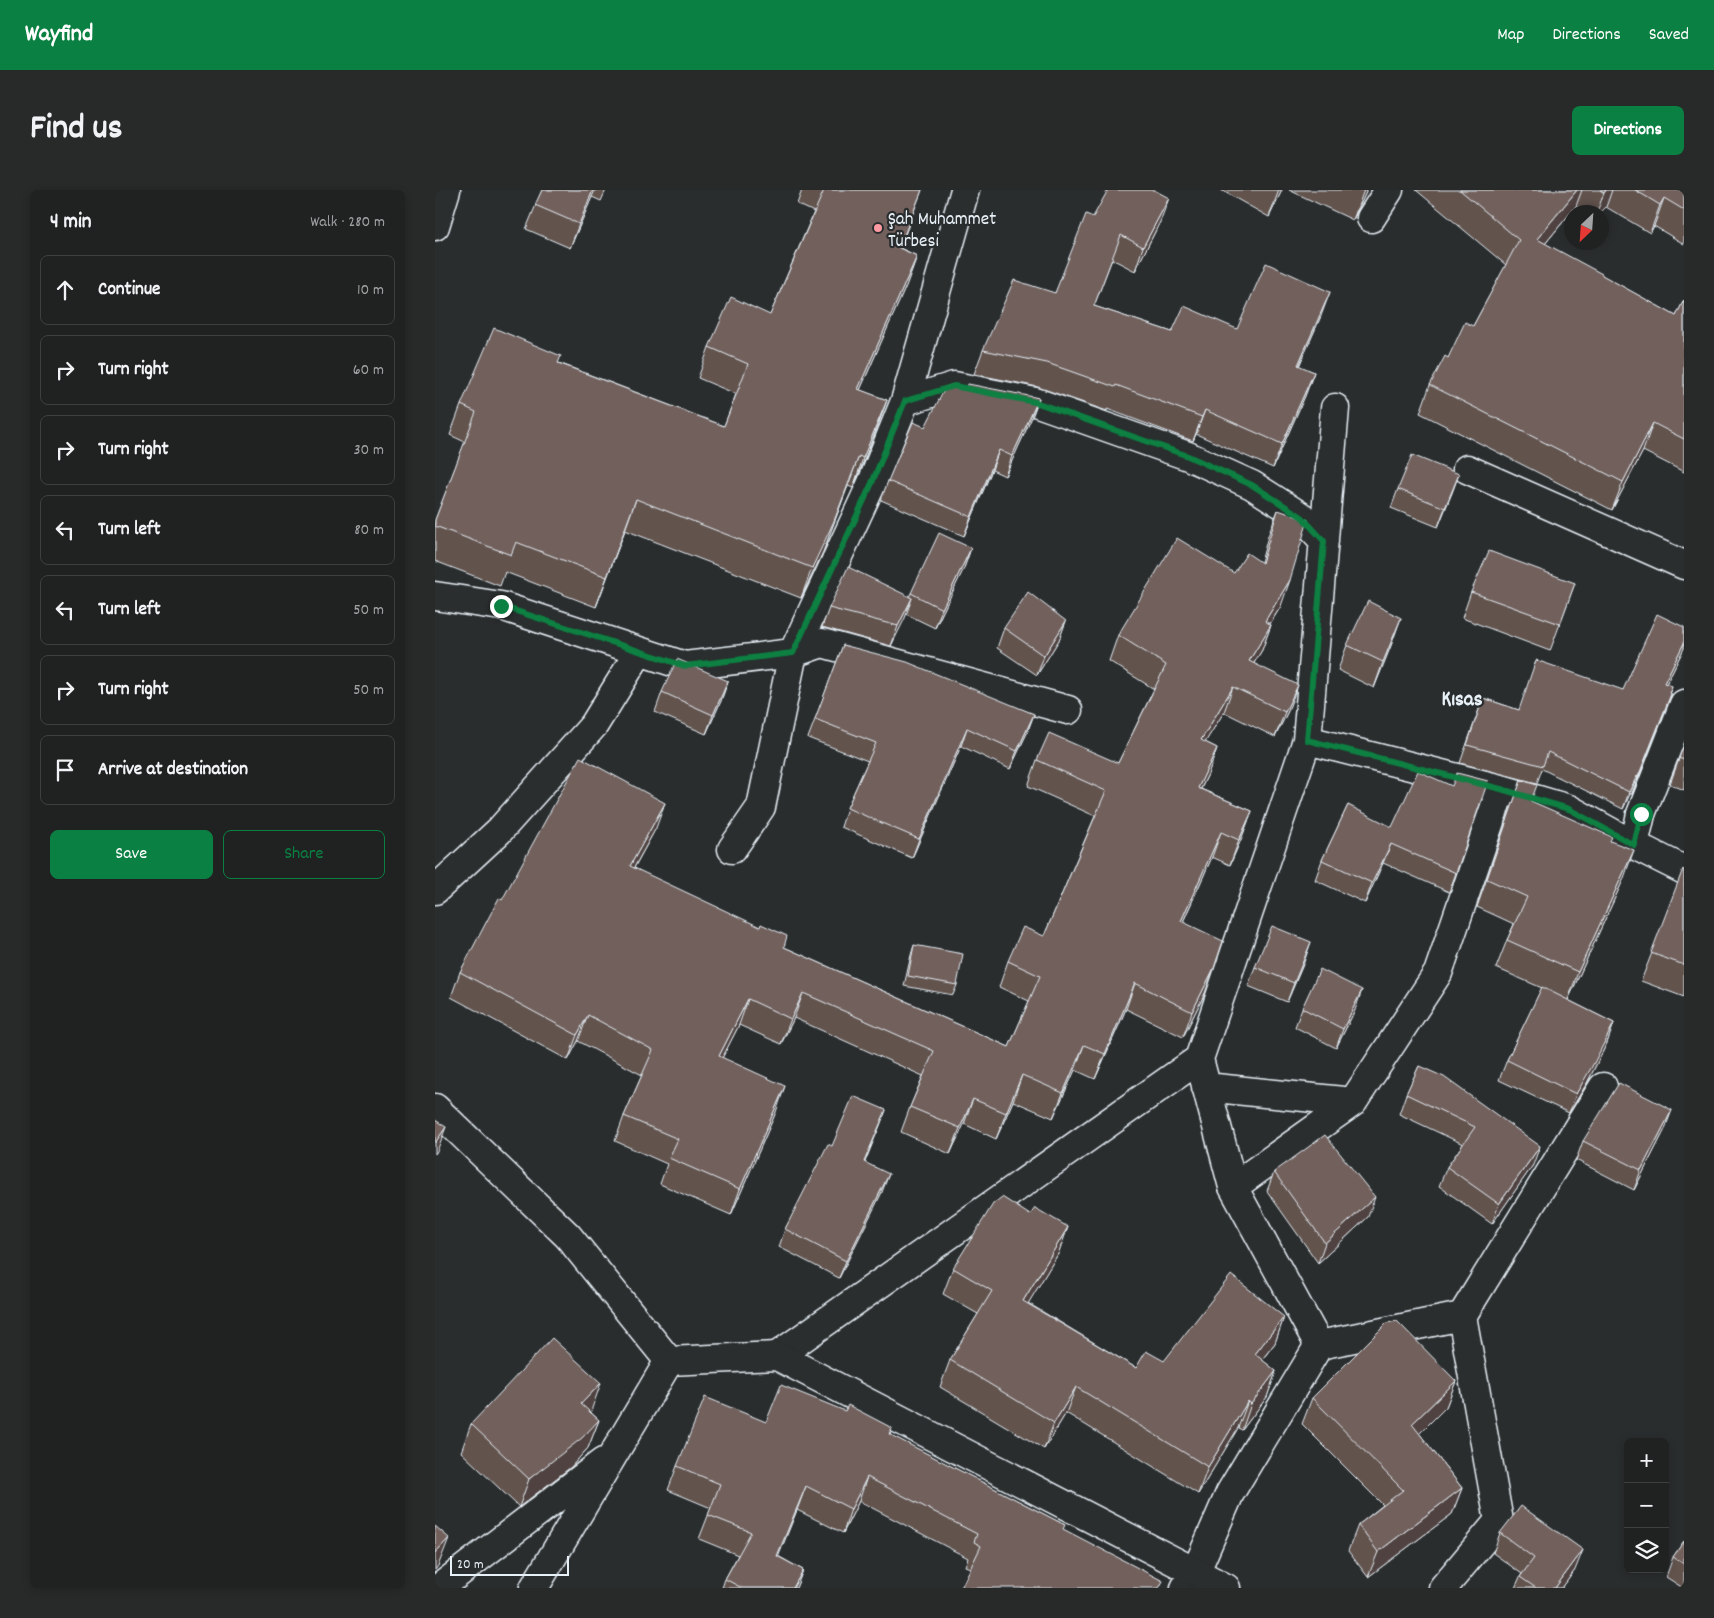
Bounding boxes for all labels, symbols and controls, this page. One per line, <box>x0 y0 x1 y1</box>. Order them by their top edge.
text: Wayfind <box>25 18 93 52</box>
text: Map <box>1497 23 1524 48</box>
text: Directions <box>1552 23 1621 48</box>
text: Saved <box>1649 23 1689 48</box>
text: Find us <box>30 105 122 155</box>
button: Directions <box>1572 106 1684 155</box>
north arrow <box>1564 205 1609 250</box>
place label: Şah Muhammet Türbesi <box>888 207 996 256</box>
text: 4 min <box>50 208 92 238</box>
text: Walk · 280 m <box>310 211 385 234</box>
marker: Şah Muhammet Türbesi <box>872 222 884 234</box>
icon: ahead <box>51 276 79 304</box>
text: Continue <box>98 277 160 304</box>
text: 10 m <box>357 279 384 302</box>
icon: right <box>51 356 79 384</box>
text: Turn right <box>98 357 169 384</box>
text: 60 m <box>353 359 384 382</box>
icon: right <box>51 436 79 464</box>
text: Turn right <box>98 437 169 464</box>
text: 30 m <box>354 439 384 462</box>
icon: left <box>51 516 79 544</box>
text: Turn left <box>98 517 161 544</box>
text: 80 m <box>354 519 384 542</box>
route end <box>490 595 513 618</box>
icon: left <box>51 596 79 624</box>
text: Turn left <box>98 597 161 624</box>
text: 50 m <box>353 599 384 622</box>
icon: right <box>51 676 79 704</box>
text: Turn right <box>98 677 169 704</box>
text: 50 m <box>353 679 384 702</box>
district label: Kısas <box>1441 686 1483 716</box>
icon: arrive <box>51 756 79 784</box>
text: Arrive at destination <box>98 757 248 784</box>
route start <box>1630 803 1653 826</box>
button: Save <box>50 830 213 879</box>
button: Share <box>223 830 385 879</box>
map controls <box>1624 1438 1669 1573</box>
button: + <box>1624 1438 1669 1483</box>
button: − <box>1624 1483 1669 1528</box>
button: layers <box>1624 1528 1669 1573</box>
scale bar <box>450 1553 569 1576</box>
text: 20 m <box>457 1555 484 1575</box>

